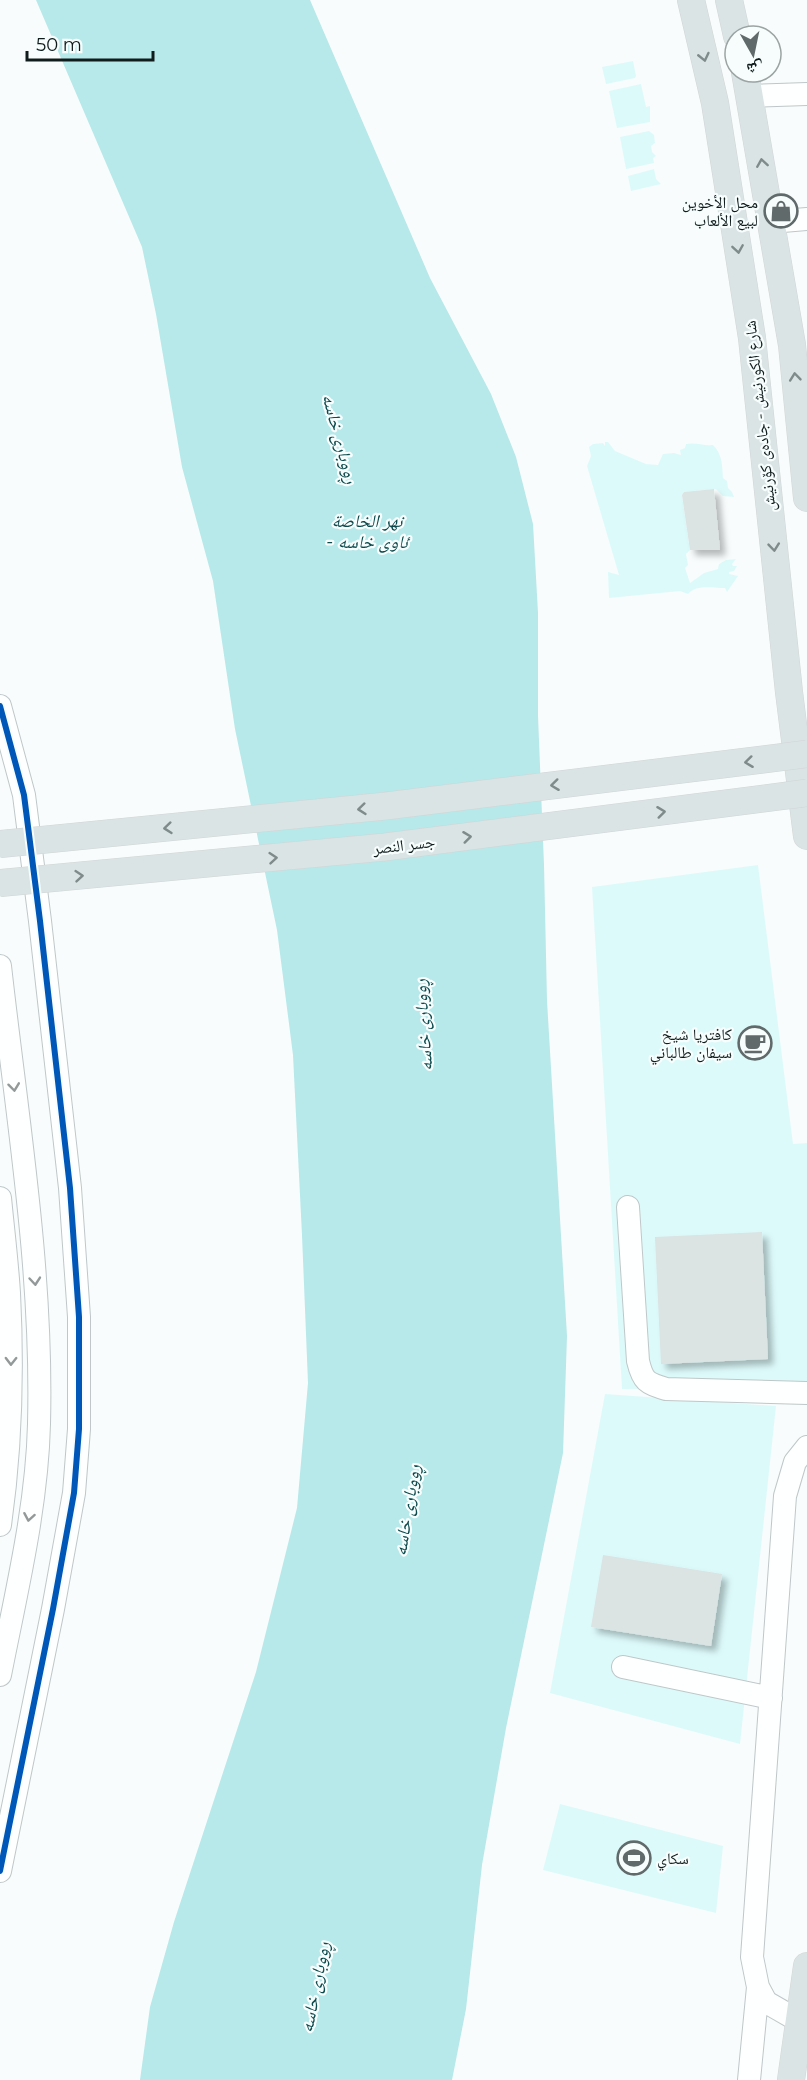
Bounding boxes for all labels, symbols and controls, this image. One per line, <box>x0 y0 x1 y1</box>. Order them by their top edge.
scale bar <box>27 24 153 62</box>
north arrow <box>723 24 783 84</box>
text: 50 m <box>36 34 82 56</box>
one-way arrow <box>697 52 710 62</box>
text: ش <box>745 58 765 79</box>
one-way arrow <box>756 159 769 169</box>
place label: محل الأخوين لبيع الألعاب <box>682 193 758 231</box>
shop icon: محل الأخوين لبيع الألعاب <box>763 193 799 229</box>
one-way arrow <box>731 244 744 254</box>
street label: شارع الكورنيش - جادەی کۆرنیش <box>741 319 780 512</box>
one-way arrow <box>789 372 802 381</box>
water label: ڕووباری خاسە <box>315 392 363 487</box>
water label: نهر الخاصة - ئاوی خاسە <box>326 510 411 553</box>
one-way arrow <box>767 542 780 551</box>
one-way arrow <box>744 755 754 767</box>
one-way arrow <box>551 779 560 791</box>
one-way arrow <box>357 802 366 815</box>
one-way arrow <box>656 806 665 819</box>
one-way arrow <box>163 821 172 834</box>
one-way arrow <box>463 831 472 844</box>
street label: جسر النصر <box>371 832 436 858</box>
one-way arrow <box>269 852 278 865</box>
one-way arrow <box>75 870 84 883</box>
water label: ڕووباری خاسە <box>409 978 440 1072</box>
place label: كافتريا شيخ سيفان طالباني <box>650 1025 732 1065</box>
cafe icon: كافتريا شيخ سيفان طالباني <box>737 1025 773 1061</box>
one-way arrow <box>7 1082 20 1092</box>
one-way arrow <box>28 1276 41 1285</box>
one-way arrow <box>5 1356 17 1365</box>
water label: ڕووباری خاسە <box>389 1463 428 1558</box>
one-way arrow <box>23 1512 36 1522</box>
sports icon: سكاي <box>616 1840 652 1876</box>
place label: سكاي <box>657 1849 689 1871</box>
water label: ڕووباری خاسە <box>295 1940 337 2035</box>

